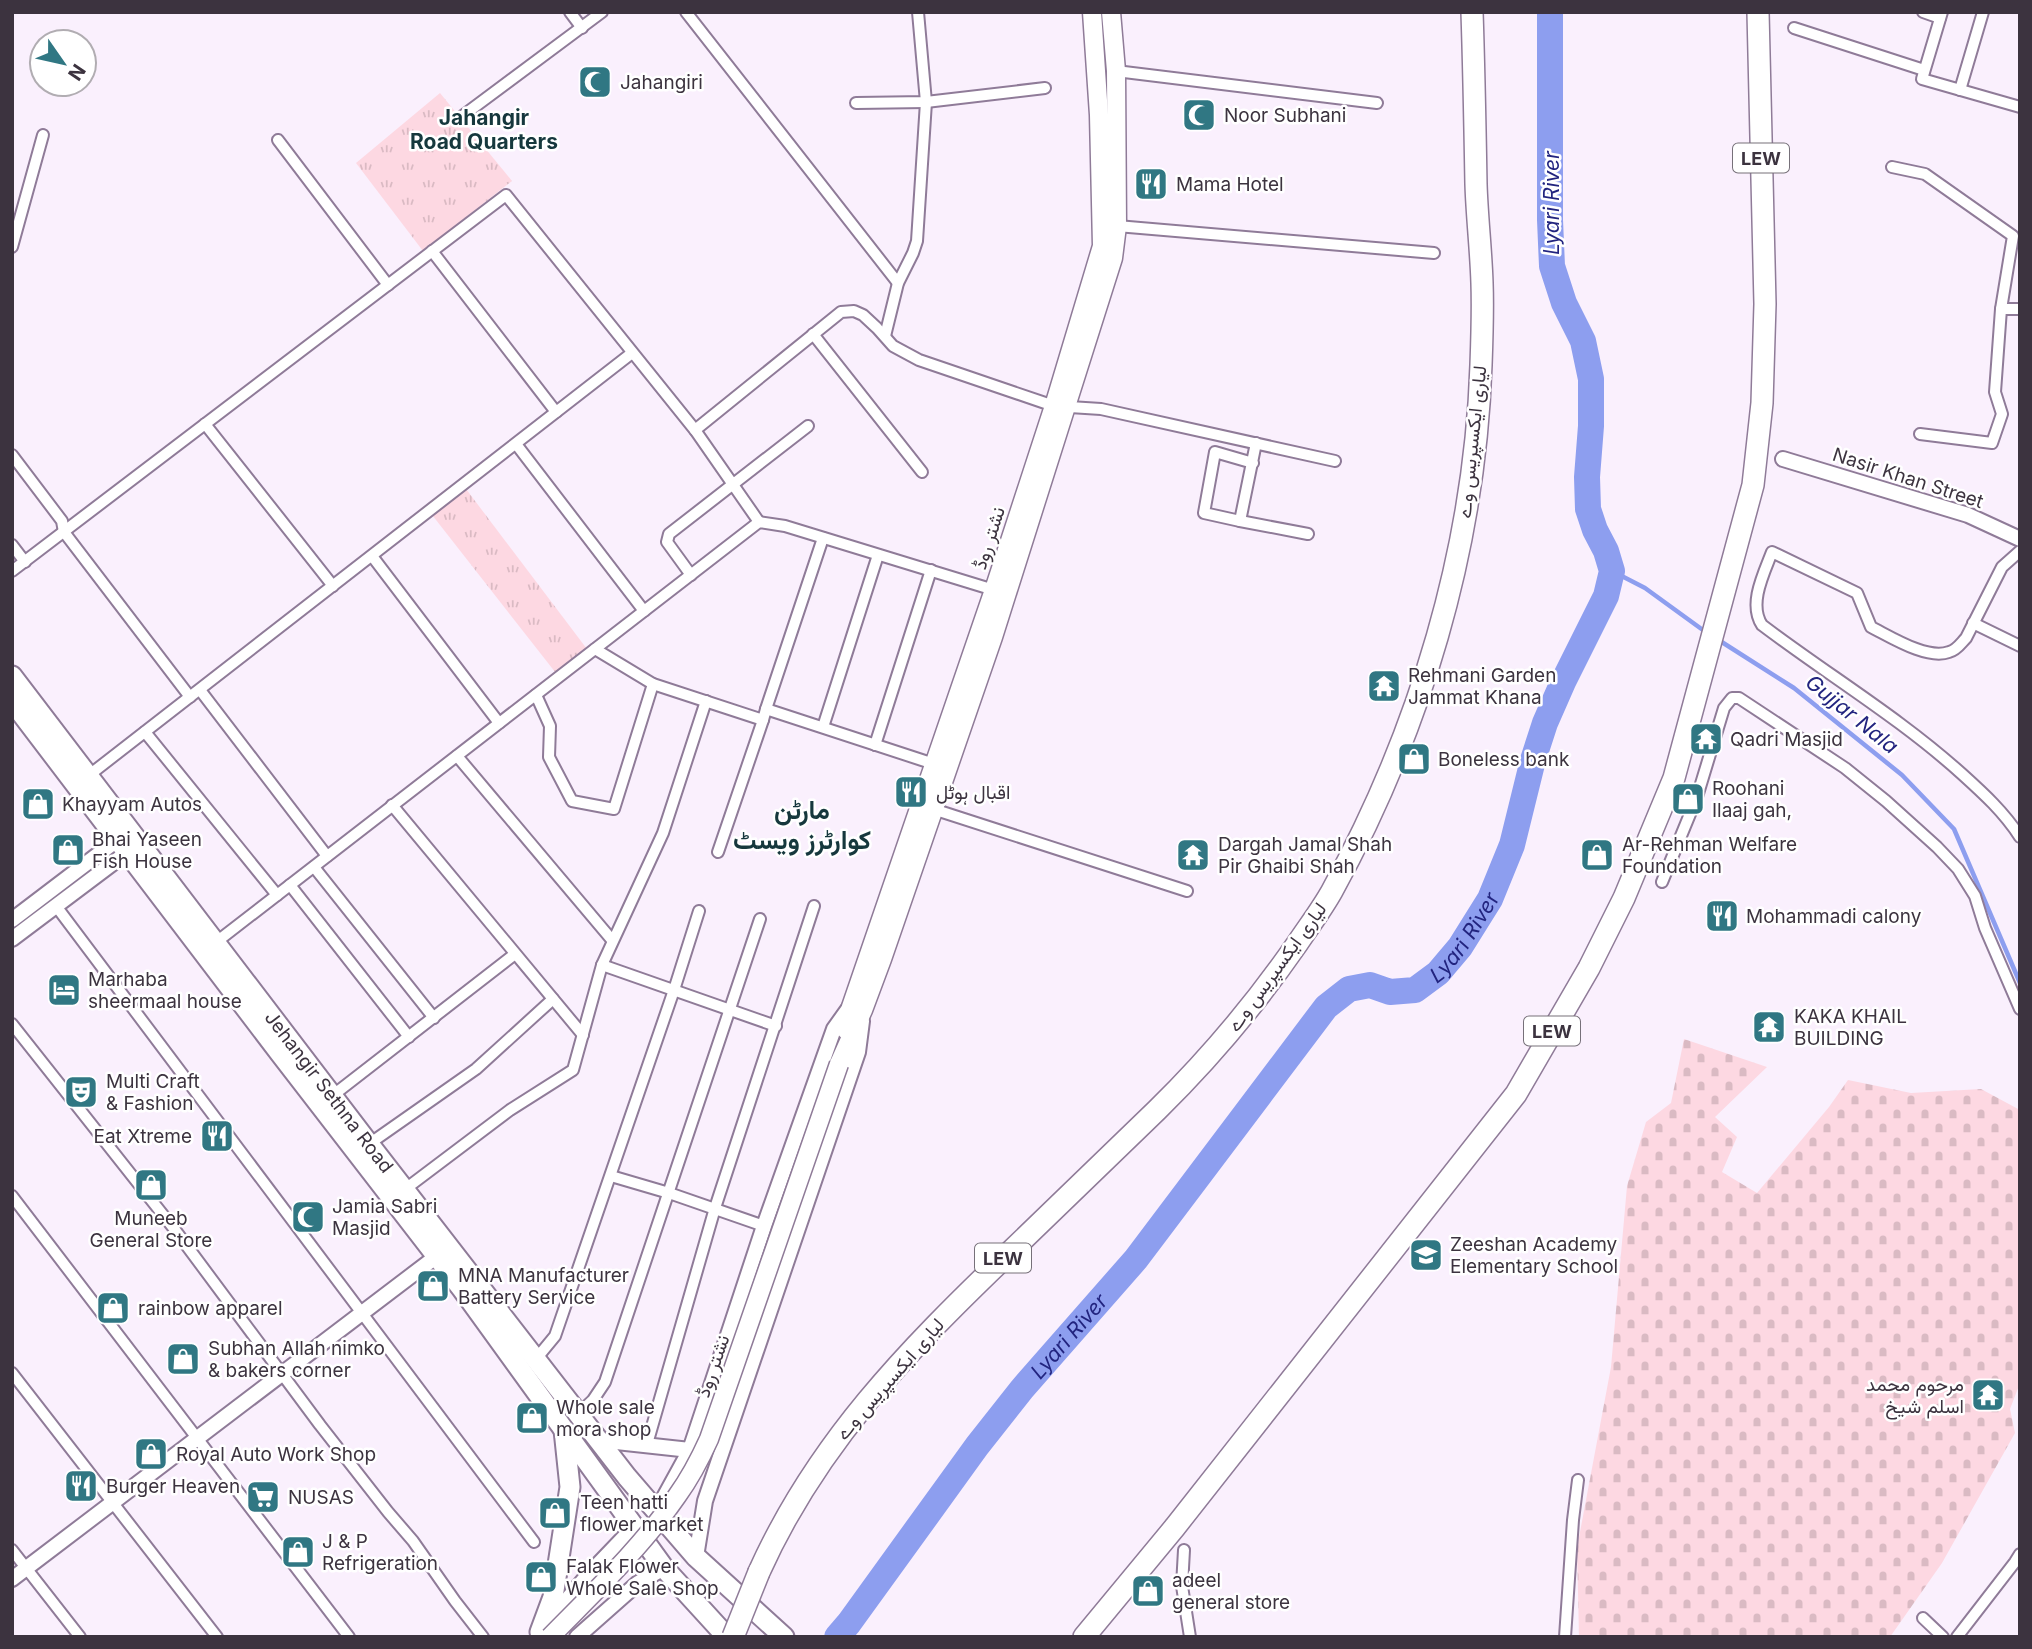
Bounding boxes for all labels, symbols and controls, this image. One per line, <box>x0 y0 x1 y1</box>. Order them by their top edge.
north arrow <box>28 28 98 98</box>
text: N <box>63 60 90 85</box>
mosque icon: Jahangiri <box>576 63 614 101</box>
place label: Jahangiri <box>620 71 703 94</box>
mosque icon: Noor Subhani <box>1180 96 1218 134</box>
place label: Noor Subhani <box>1224 104 1346 127</box>
district label: Jahangir Road Quarters <box>410 105 558 154</box>
road number: LEW <box>1733 144 1789 173</box>
water label: Lyari River <box>1539 150 1564 255</box>
restaurant icon: Mama Hotel <box>1132 165 1170 203</box>
place label: Mama Hotel <box>1176 173 1284 196</box>
street label: لیاری ایکسپریس وے <box>1453 364 1493 520</box>
street label: Nasir Khan Street <box>1830 443 1986 513</box>
street label: نشتر روڈ <box>968 504 1010 572</box>
place label: Rehmani Garden Jammat Khana <box>1408 664 1556 709</box>
temple icon: Rehmani Garden Jammat Khana <box>1365 667 1403 705</box>
water label: Gujjar Nala <box>1801 669 1903 759</box>
temple icon: Qadri Masjid <box>1687 720 1725 758</box>
place label: Qadri Masjid <box>1730 728 1843 751</box>
shop icon: Boneless bank <box>1395 740 1433 778</box>
place label: Boneless bank <box>1438 748 1570 771</box>
restaurant icon: اقبال ہوٹل <box>892 773 930 811</box>
place label: Roohani Ilaaj gah, <box>1712 777 1792 822</box>
shop icon: Roohani Ilaaj gah, <box>1669 780 1707 818</box>
place label: اقبال ہوٹل <box>936 781 1010 805</box>
shop icon: Khayyam Autos <box>19 785 57 823</box>
place label: Khayyam Autos <box>62 793 202 816</box>
district label: مارٹن کوارٹرز ویسٹ <box>733 794 871 856</box>
place label: Bhai Yaseen Fish House <box>92 828 202 873</box>
shop icon: Bhai Yaseen Fish House <box>49 831 87 869</box>
place label: Dargah Jamal Shah Pir Ghaibi Shah <box>1218 833 1392 878</box>
place label: Ar-Rehman Welfare Foundation <box>1622 833 1797 878</box>
temple icon: Dargah Jamal Shah Pir Ghaibi Shah <box>1174 836 1212 874</box>
shop icon: Ar-Rehman Welfare Foundation <box>1578 836 1616 874</box>
water label: Lyari River <box>1425 888 1504 988</box>
restaurant icon: Mohammadi calony <box>1703 897 1741 935</box>
street label: لیاری ایکسپریس وے <box>1223 898 1333 1037</box>
place label: Mohammadi calony <box>1746 905 1922 928</box>
place label: Marhaba sheermaal house <box>88 968 242 1013</box>
hotel icon: Marhaba sheermaal house <box>45 971 83 1009</box>
place label: KAKA KHAIL BUILDING <box>1794 1005 1907 1050</box>
street label: Jehangir Sethna Road <box>260 1006 398 1177</box>
temple icon: KAKA KHAIL BUILDING <box>1750 1008 1788 1046</box>
road number: LEW <box>1524 1016 1580 1046</box>
place label: Multi Craft & Fashion <box>106 1070 200 1115</box>
theatre icon: Multi Craft & Fashion <box>62 1073 100 1111</box>
restaurant icon: Eat Xtreme <box>198 1117 236 1155</box>
place label: Eat Xtreme <box>94 1125 192 1148</box>
shop icon: Muneeb General Store <box>132 1166 170 1204</box>
place label: Jamia Sabri Masjid <box>332 1195 437 1240</box>
mosque icon: Jamia Sabri Masjid <box>289 1198 327 1236</box>
place label: Muneeb General Store <box>90 1207 212 1252</box>
place label: Zeeshan Academy Elementary School <box>1450 1233 1618 1278</box>
school or university icon: Zeeshan Academy Elementary School <box>1407 1236 1445 1274</box>
road number: LEW <box>975 1244 1031 1273</box>
place label: MNA Manufacturer Battery Service <box>458 1264 629 1309</box>
shop icon: MNA Manufacturer Battery Service <box>414 1267 452 1305</box>
water label: Lyari River <box>1025 1288 1113 1383</box>
shop icon: rainbow apparel <box>94 1289 132 1327</box>
place label: rainbow apparel <box>138 1297 283 1320</box>
street label: لیاری ایکسپریس وے <box>831 1313 951 1446</box>
street label: نشتر روڈ <box>692 1332 734 1400</box>
place label: Subhan Allah nimko & bakers corner <box>208 1337 385 1382</box>
shop icon: Subhan Allah nimko & bakers corner <box>164 1340 202 1378</box>
place label: مرحوم محمد اسلم شیخ <box>1866 1373 1964 1420</box>
temple icon: مرحوم محمد اسلم شیخ <box>1969 1376 2007 1414</box>
place label: Whole sale mora shop <box>556 1396 655 1441</box>
shop icon: Whole sale mora shop <box>513 1399 551 1437</box>
shop icon: Royal Auto Work Shop <box>132 1435 170 1473</box>
place label: Royal Auto Work Shop <box>176 1443 376 1466</box>
restaurant icon: Burger Heaven <box>62 1467 100 1505</box>
place label: Burger Heaven <box>106 1475 240 1498</box>
supermarket icon: NUSAS <box>244 1478 282 1516</box>
place label: NUSAS <box>288 1486 354 1509</box>
place label: Teen hatti flower market <box>580 1491 704 1536</box>
shop icon: Teen hatti flower market <box>536 1494 574 1532</box>
place label: J & P Refrigeration <box>322 1530 438 1575</box>
shop icon: J & P Refrigeration <box>279 1533 317 1571</box>
place label: Falak Flower Whole Sale Shop <box>566 1555 719 1600</box>
shop icon: Falak Flower Whole Sale Shop <box>522 1558 560 1596</box>
place label: adeel general store <box>1172 1569 1290 1614</box>
shop icon: adeel general store <box>1129 1572 1167 1610</box>

